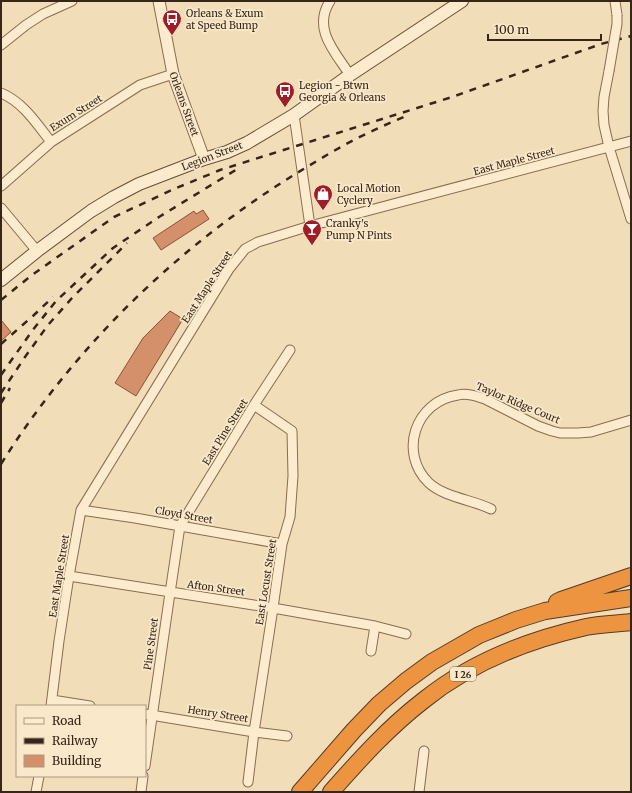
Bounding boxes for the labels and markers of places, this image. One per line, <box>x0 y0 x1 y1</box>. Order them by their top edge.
place label: Orleans & Exum at Speed Bump <box>186 7 264 32</box>
bus stop icon: Orleans & Exum at Speed Bump <box>161 8 183 36</box>
place label: Legion - Btwn Georgia & Orleans <box>299 79 386 104</box>
bus stop icon: Legion - Btwn Georgia & Orleans <box>274 80 296 108</box>
place label: Local Motion Cyclery <box>337 182 401 207</box>
shop icon: Local Motion Cyclery <box>312 183 334 211</box>
place label: Cranky's Pump N Pints <box>326 217 392 242</box>
bar icon: Cranky's Pump N Pints <box>301 218 323 246</box>

